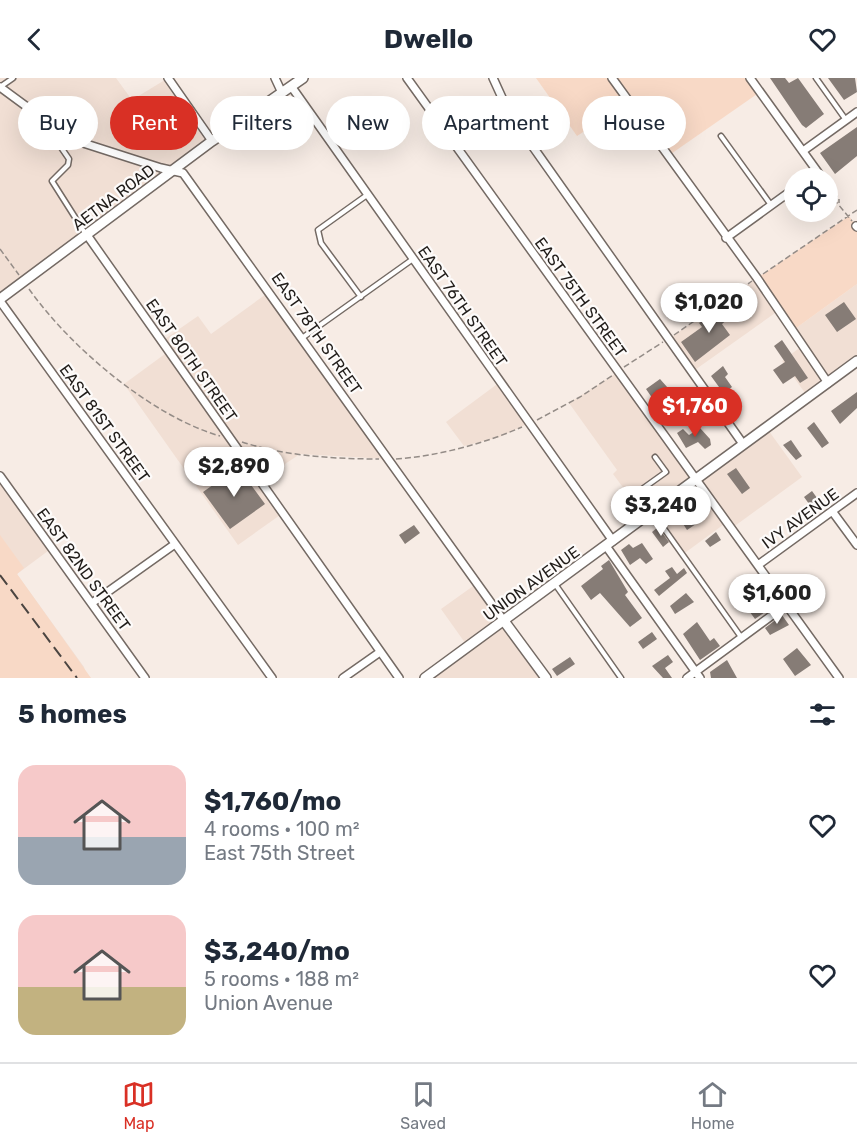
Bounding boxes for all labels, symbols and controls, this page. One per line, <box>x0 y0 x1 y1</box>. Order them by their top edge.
icon: back <box>18 23 51 56</box>
text: Dwello <box>384 23 473 55</box>
icon: heart <box>806 23 839 56</box>
chip: Buy <box>18 96 98 150</box>
chip: Rent <box>110 96 198 150</box>
chip: Filters <box>210 96 314 150</box>
chip: New <box>326 96 410 150</box>
chip: Apartment <box>422 96 570 150</box>
chip: House <box>582 96 686 150</box>
street label: AETNA ROAD <box>69 160 158 234</box>
map controls <box>784 168 838 222</box>
button: locate <box>784 168 838 222</box>
street label: EAST 75TH STREET <box>531 234 630 361</box>
street label: EAST 76TH STREET <box>414 243 511 370</box>
street label: EAST 78TH STREET <box>267 269 366 398</box>
pin: $1,020 <box>660 283 758 334</box>
text: $1,020 <box>675 290 743 314</box>
street label: EAST 80TH STREET <box>142 295 241 425</box>
street label: EAST 81ST STREET <box>56 361 154 486</box>
pin: $1,760 <box>646 387 744 438</box>
text: $1,760 <box>662 394 728 418</box>
pin: $2,890 <box>185 447 283 498</box>
text: $2,890 <box>198 454 270 478</box>
street label: IVY AVENUE <box>758 484 842 553</box>
pin: $3,240 <box>612 486 710 537</box>
text: $3,240 <box>625 493 697 517</box>
street label: EAST 82ND STREET <box>33 504 134 634</box>
street label: UNION AVENUE <box>479 542 583 625</box>
pin: $1,600 <box>728 574 826 625</box>
text: $1,600 <box>743 581 811 605</box>
icon: filters <box>806 698 839 731</box>
text: 5 homes <box>18 699 127 730</box>
text: $1,760/mo <box>204 786 341 817</box>
icon: home <box>66 789 138 861</box>
icon: heart <box>806 809 839 842</box>
text: 4 rooms · 100 m² <box>204 817 360 841</box>
text: East 75th Street <box>204 841 355 865</box>
text: $3,240/mo <box>204 936 350 967</box>
icon: home <box>66 939 138 1011</box>
icon: heart <box>806 959 839 992</box>
text: 5 rooms · 188 m² <box>204 967 359 991</box>
text: Union Avenue <box>204 991 333 1015</box>
tab: Map <box>122 1078 155 1133</box>
tab: Saved <box>400 1078 446 1133</box>
tab: Home <box>691 1078 735 1133</box>

